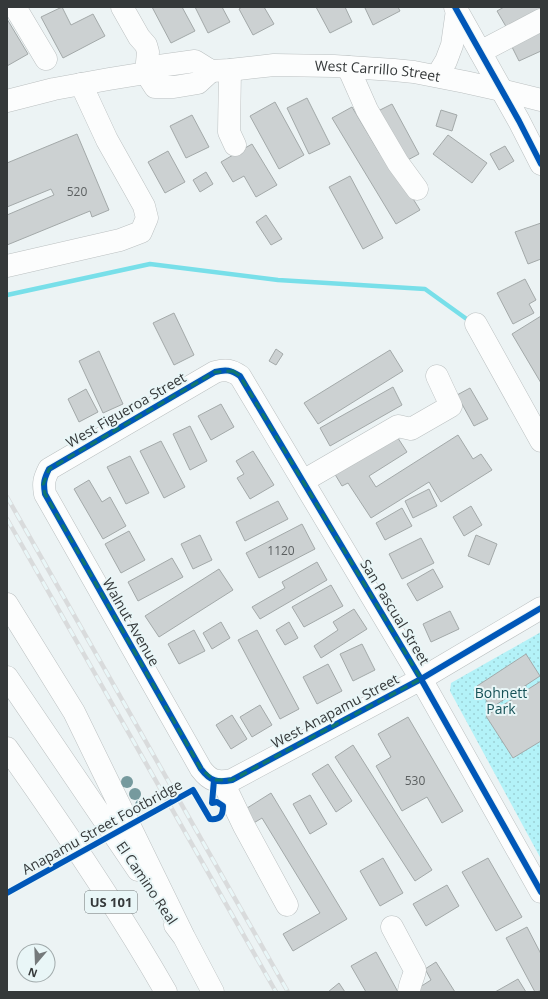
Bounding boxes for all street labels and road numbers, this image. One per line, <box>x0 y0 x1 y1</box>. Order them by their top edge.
street label: West Carrillo Street <box>315 56 442 86</box>
street label: West Figueroa Street <box>62 367 189 452</box>
street label: San Pascual Street <box>356 555 434 668</box>
street label: Walnut Avenue <box>99 574 164 669</box>
street label: West Anapamu Street <box>268 669 402 752</box>
street label: Anapamu Street Footbridge <box>18 774 185 879</box>
street label: El Camino Real <box>113 837 182 928</box>
road number: US 101 <box>85 891 137 913</box>

